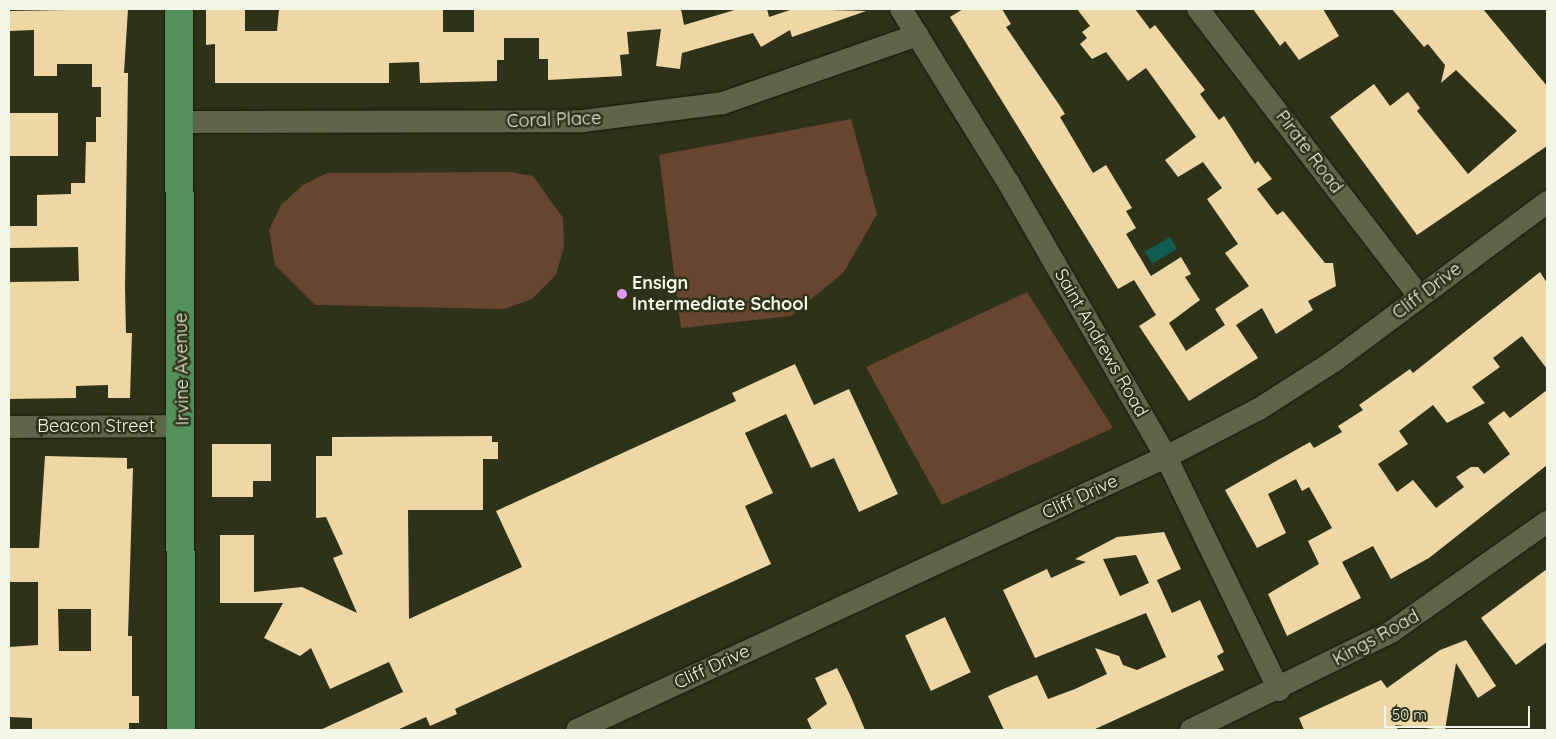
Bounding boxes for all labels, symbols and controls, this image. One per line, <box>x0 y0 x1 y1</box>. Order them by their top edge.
street label: Pirate Road <box>1271 106 1347 198</box>
street label: Coral Place <box>506 108 602 132</box>
street label: Cliff Drive <box>1388 258 1466 324</box>
street label: Saint Andrews Road <box>1050 265 1152 421</box>
place label: Ensign Intermediate School <box>632 273 808 316</box>
marker: Ensign Intermediate School <box>616 288 628 300</box>
street label: Irvine Avenue <box>170 312 194 426</box>
street label: Beacon Street <box>37 415 155 437</box>
street label: Cliff Drive <box>1039 470 1121 524</box>
street label: Kings Road <box>1329 605 1423 671</box>
street label: Cliff Drive <box>671 640 753 694</box>
scale bar <box>1386 696 1532 728</box>
text: 50 m <box>1392 705 1427 724</box>

